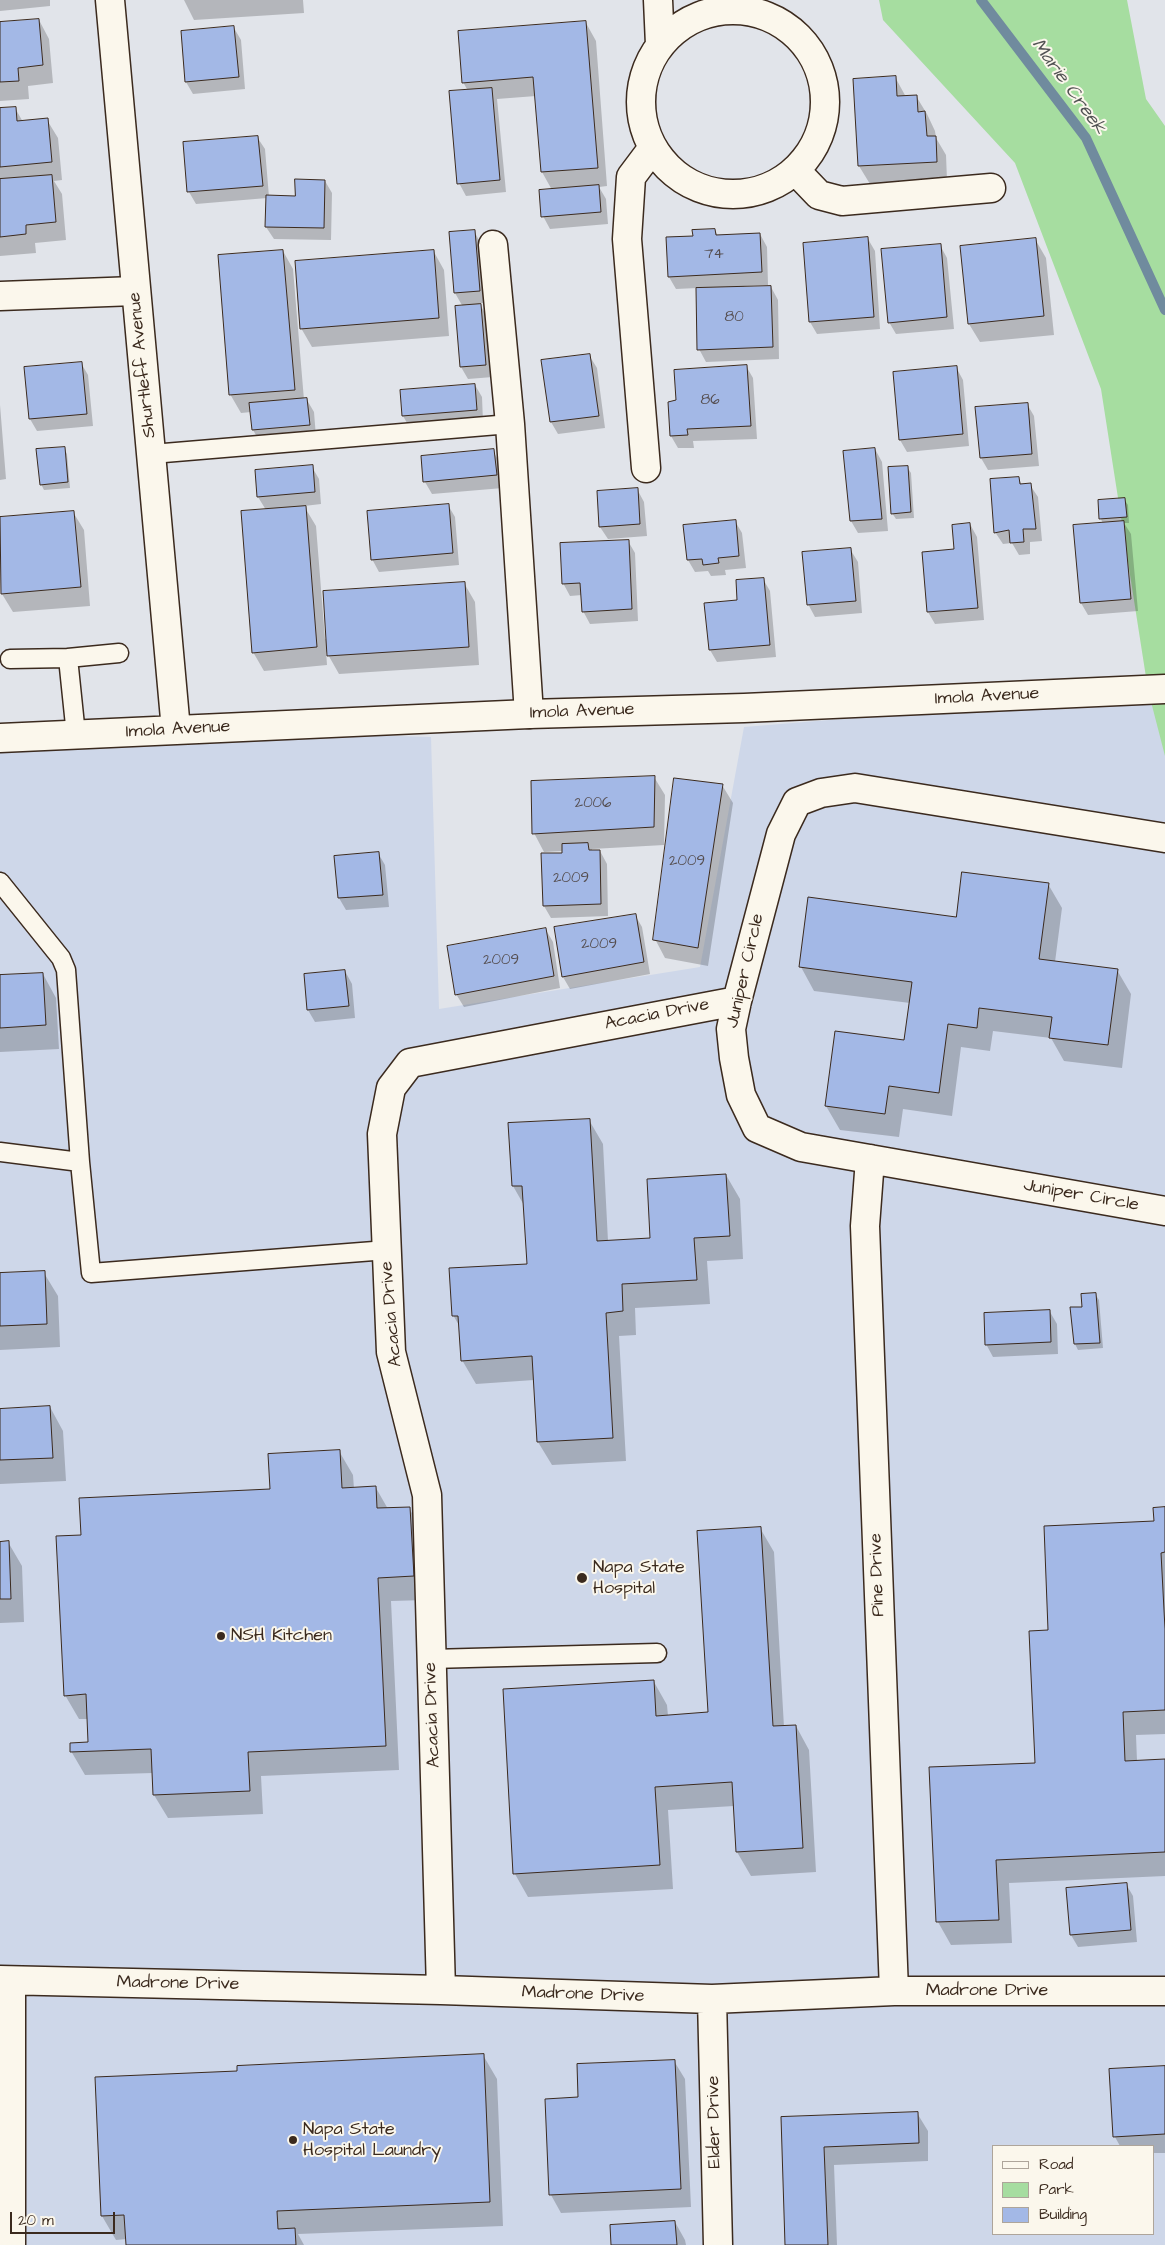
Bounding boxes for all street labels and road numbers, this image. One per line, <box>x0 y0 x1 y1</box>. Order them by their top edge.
street label: Shurtleff Avenue <box>125 291 161 439</box>
street label: Imola Avenue <box>934 683 1040 711</box>
street label: Imola Avenue <box>529 699 635 725</box>
street label: Imola Avenue <box>125 716 231 744</box>
street label: Juniper Circle <box>722 912 770 1030</box>
street label: Acacia Drive <box>603 994 711 1036</box>
street label: Juniper Circle <box>1022 1175 1140 1217</box>
street label: Acacia Drive <box>377 1260 407 1368</box>
street label: Pine Drive <box>866 1533 890 1617</box>
street label: Acacia Drive <box>420 1662 446 1768</box>
street label: Madrone Drive <box>116 1972 240 1996</box>
street label: Madrone Drive <box>926 1980 1048 2002</box>
street label: Madrone Drive <box>521 1982 645 2008</box>
street label: Elder Drive <box>703 2075 727 2169</box>

